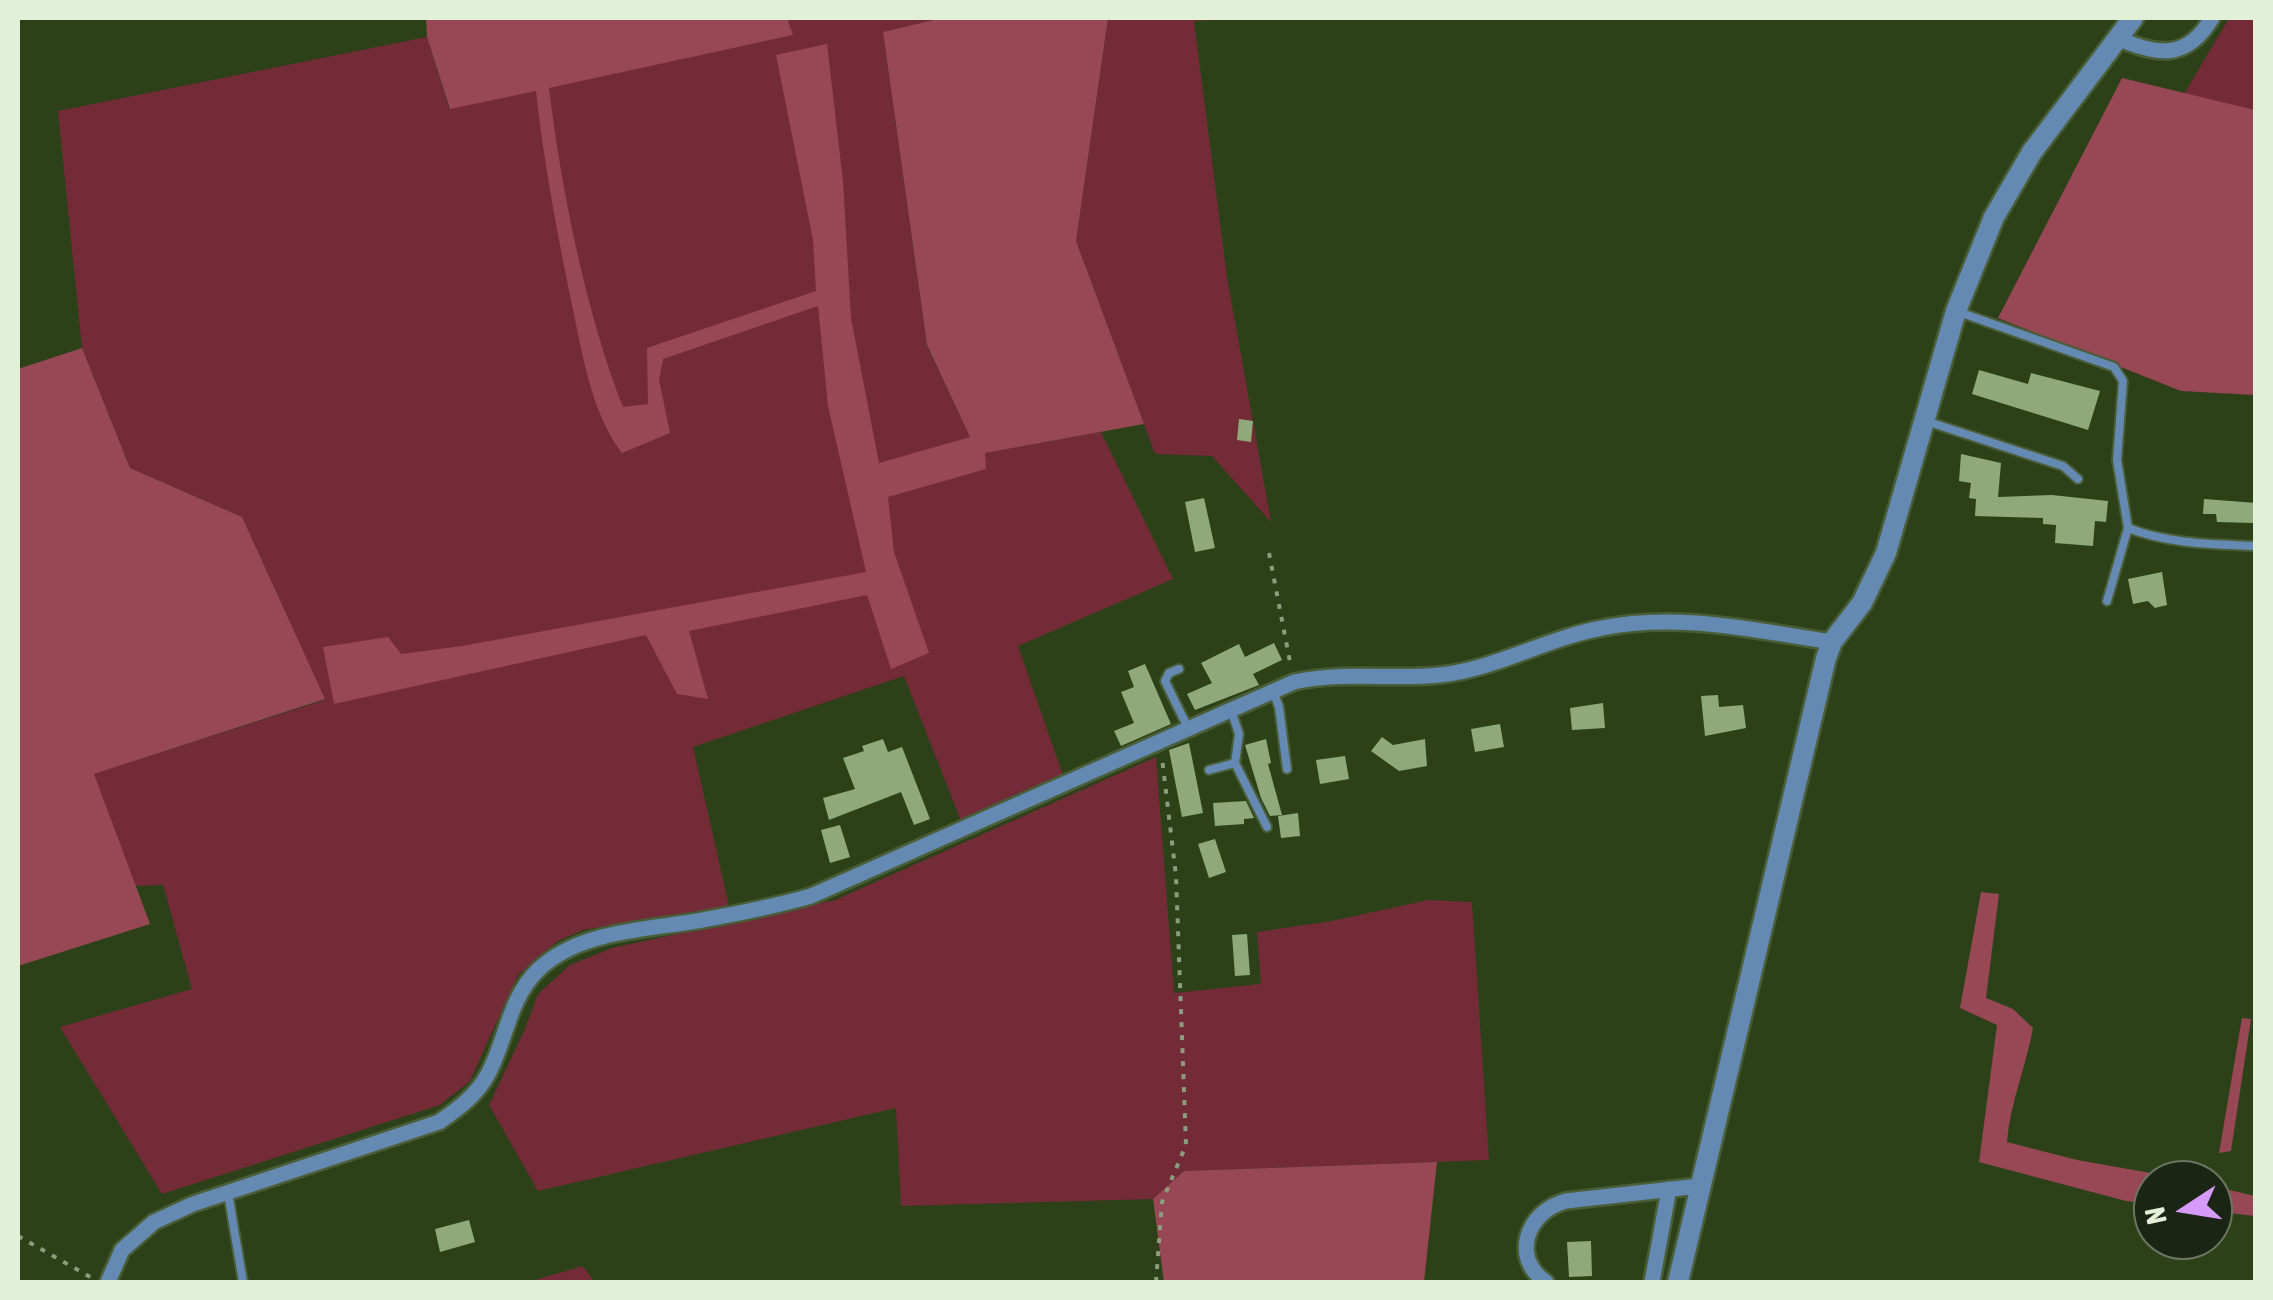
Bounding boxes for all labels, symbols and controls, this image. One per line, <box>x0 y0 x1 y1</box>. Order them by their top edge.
north arrow <box>2133 1160 2233 1260</box>
text: N <box>2138 1204 2173 1227</box>

